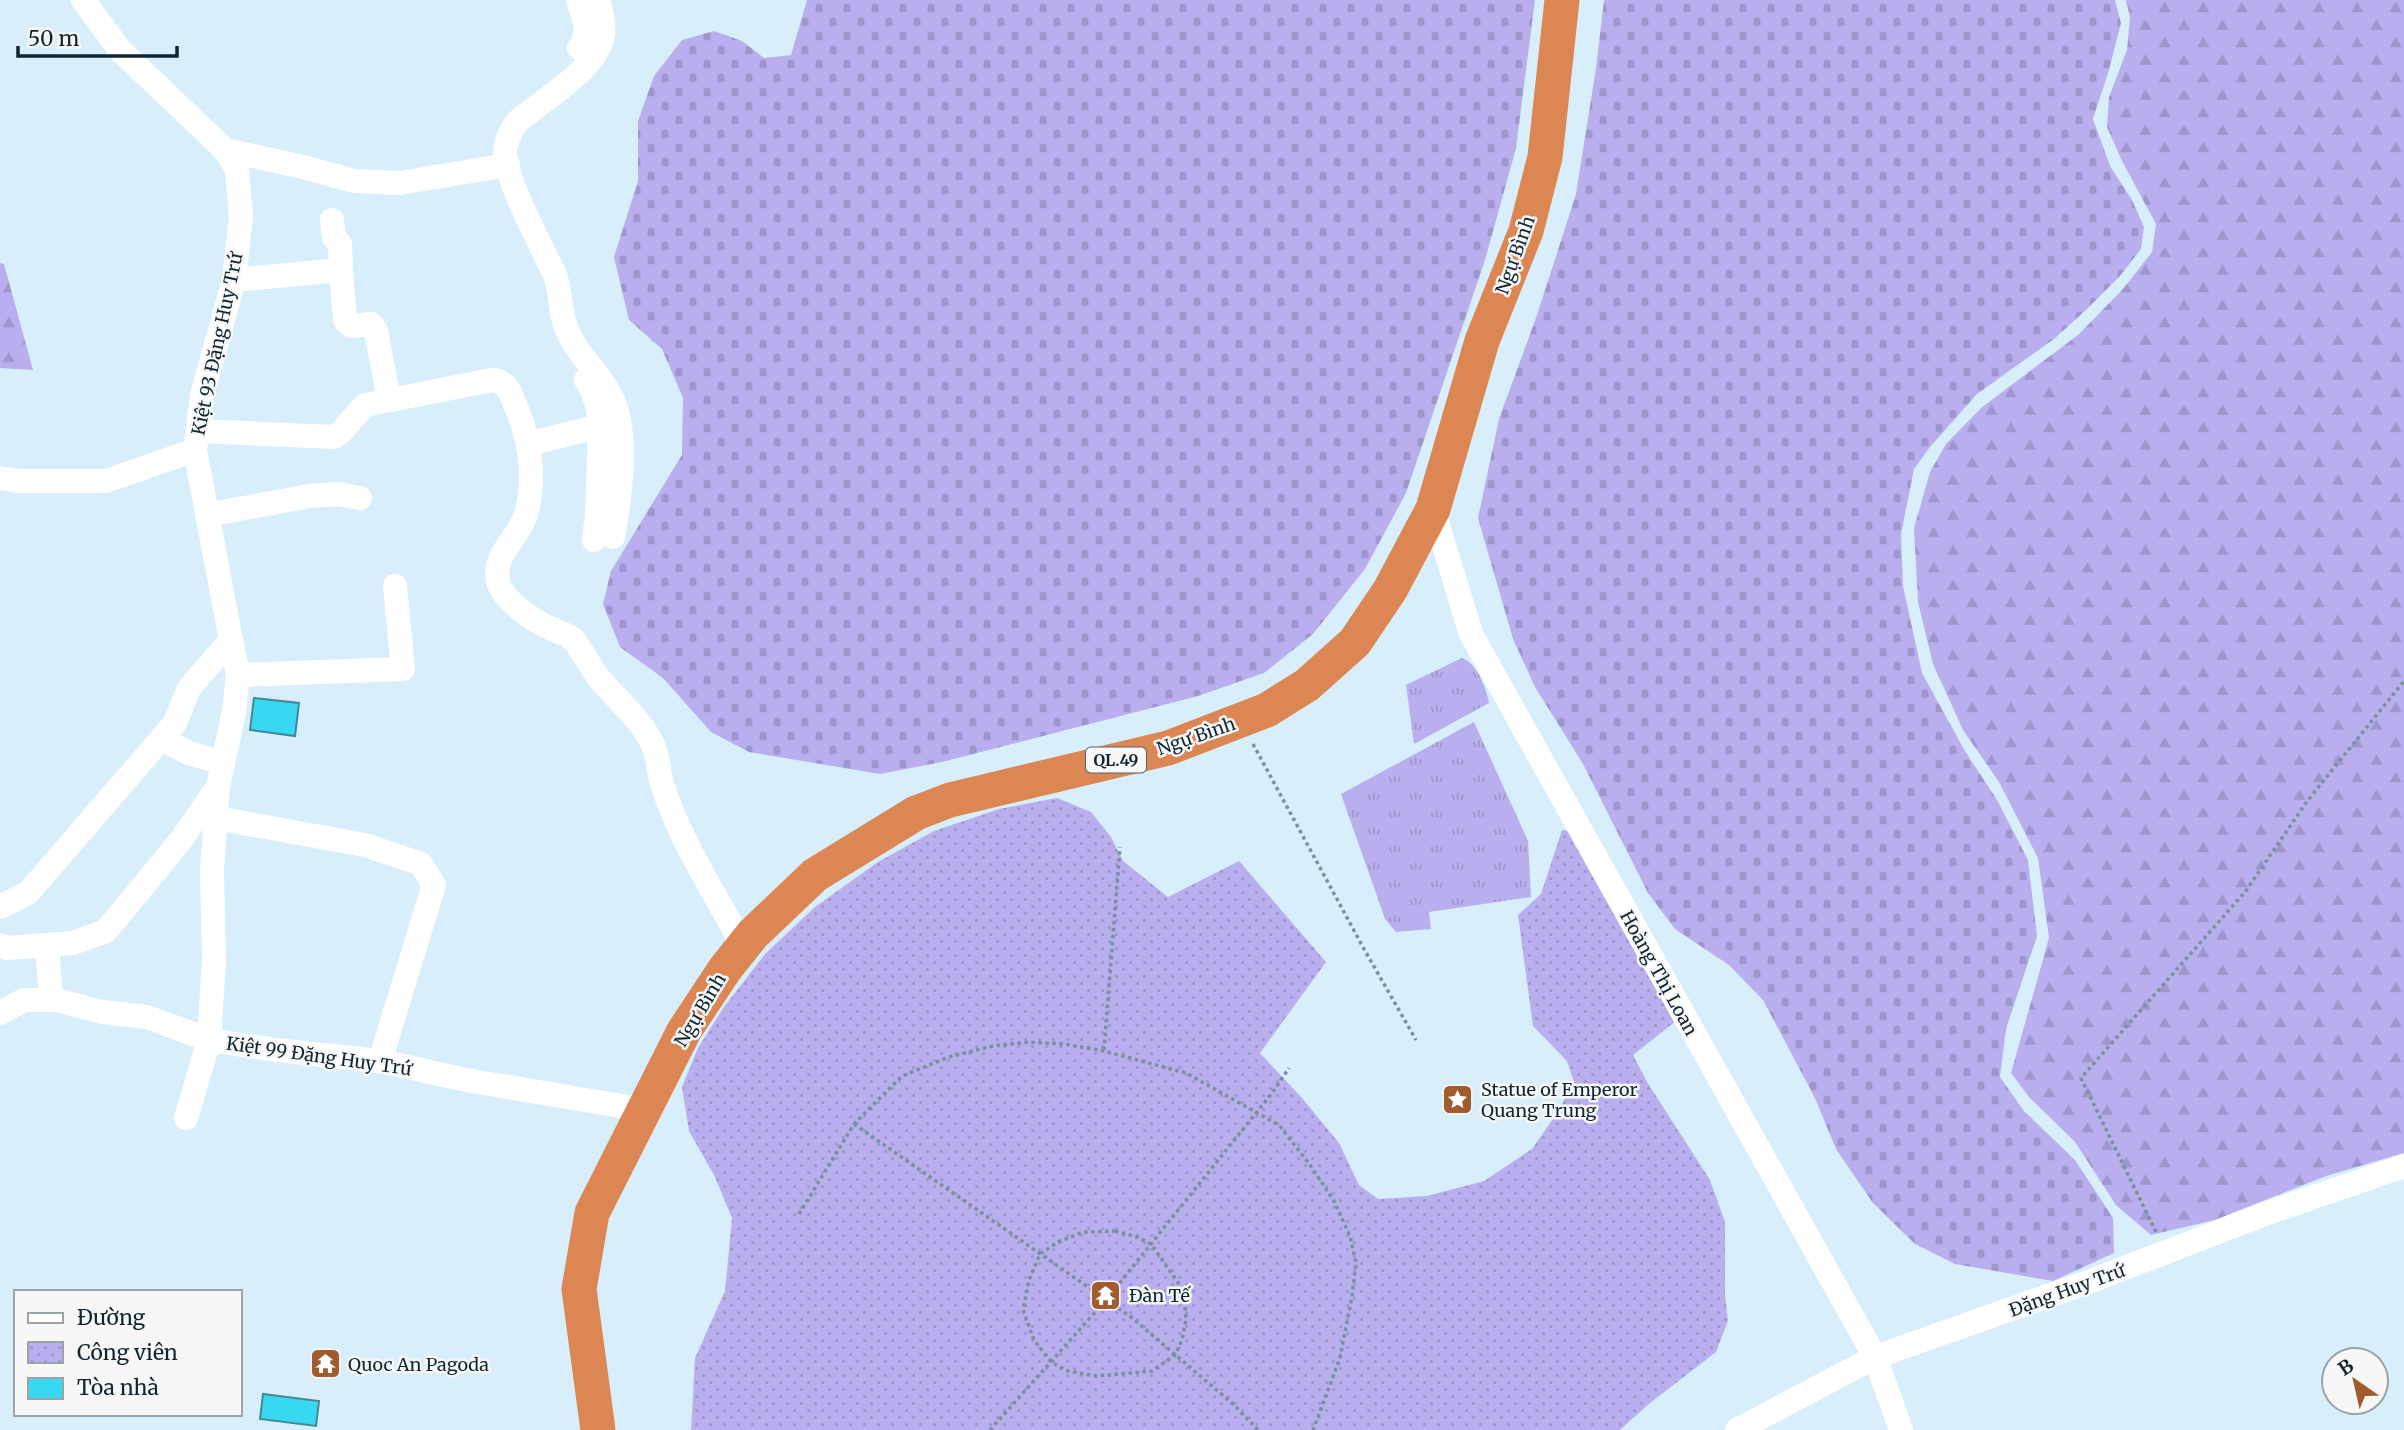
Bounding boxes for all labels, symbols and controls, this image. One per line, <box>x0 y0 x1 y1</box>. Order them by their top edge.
scale bar <box>18 14 177 58</box>
text: 50 m <box>28 25 79 52</box>
street label: Ngự Bình <box>1490 213 1540 297</box>
street label: Kiệt 93 Đặng Huy Trứ <box>186 249 248 437</box>
street label: Ngự Bình <box>1154 712 1238 760</box>
road number: QL.49 <box>1086 748 1146 772</box>
street label: Hoàng Thị Loan <box>1615 906 1703 1040</box>
street label: Ngự Bình <box>669 969 731 1051</box>
street label: Kiệt 99 Đặng Huy Trứ <box>225 1032 415 1081</box>
place label: Statue of Emperor Quang Trung <box>1481 1078 1638 1122</box>
place icon: Statue of Emperor Quang Trung <box>1441 1082 1475 1116</box>
street label: Đặng Huy Trứ <box>2006 1258 2130 1322</box>
temple icon: Đàn Tế <box>1089 1278 1123 1312</box>
place label: Đàn Tế <box>1129 1284 1192 1307</box>
legend <box>14 1290 242 1416</box>
text: Đường <box>77 1304 146 1331</box>
text: Công viên <box>77 1339 178 1366</box>
north arrow <box>2320 1346 2390 1416</box>
temple icon: Quoc An Pagoda <box>308 1347 342 1381</box>
place label: Quoc An Pagoda <box>348 1353 489 1376</box>
text: B <box>2333 1353 2358 1381</box>
text: Tòa nhà <box>77 1374 159 1401</box>

